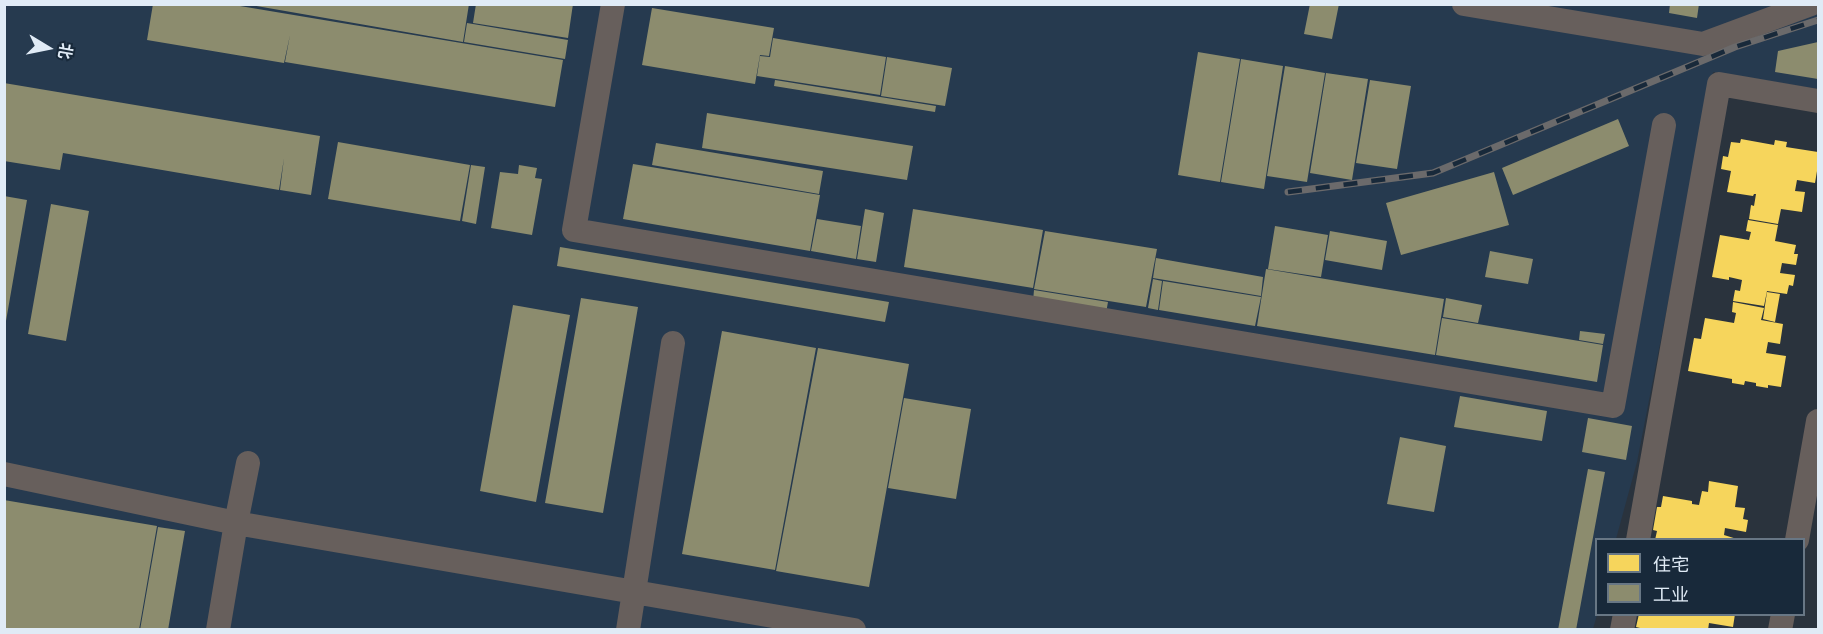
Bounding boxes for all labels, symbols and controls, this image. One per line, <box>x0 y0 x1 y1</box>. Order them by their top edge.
north arrow <box>18 18 78 78</box>
text: 北 <box>54 41 77 61</box>
legend <box>1595 538 1805 616</box>
text: 住宅 <box>1653 554 1689 575</box>
text: 工业 <box>1653 584 1689 605</box>

